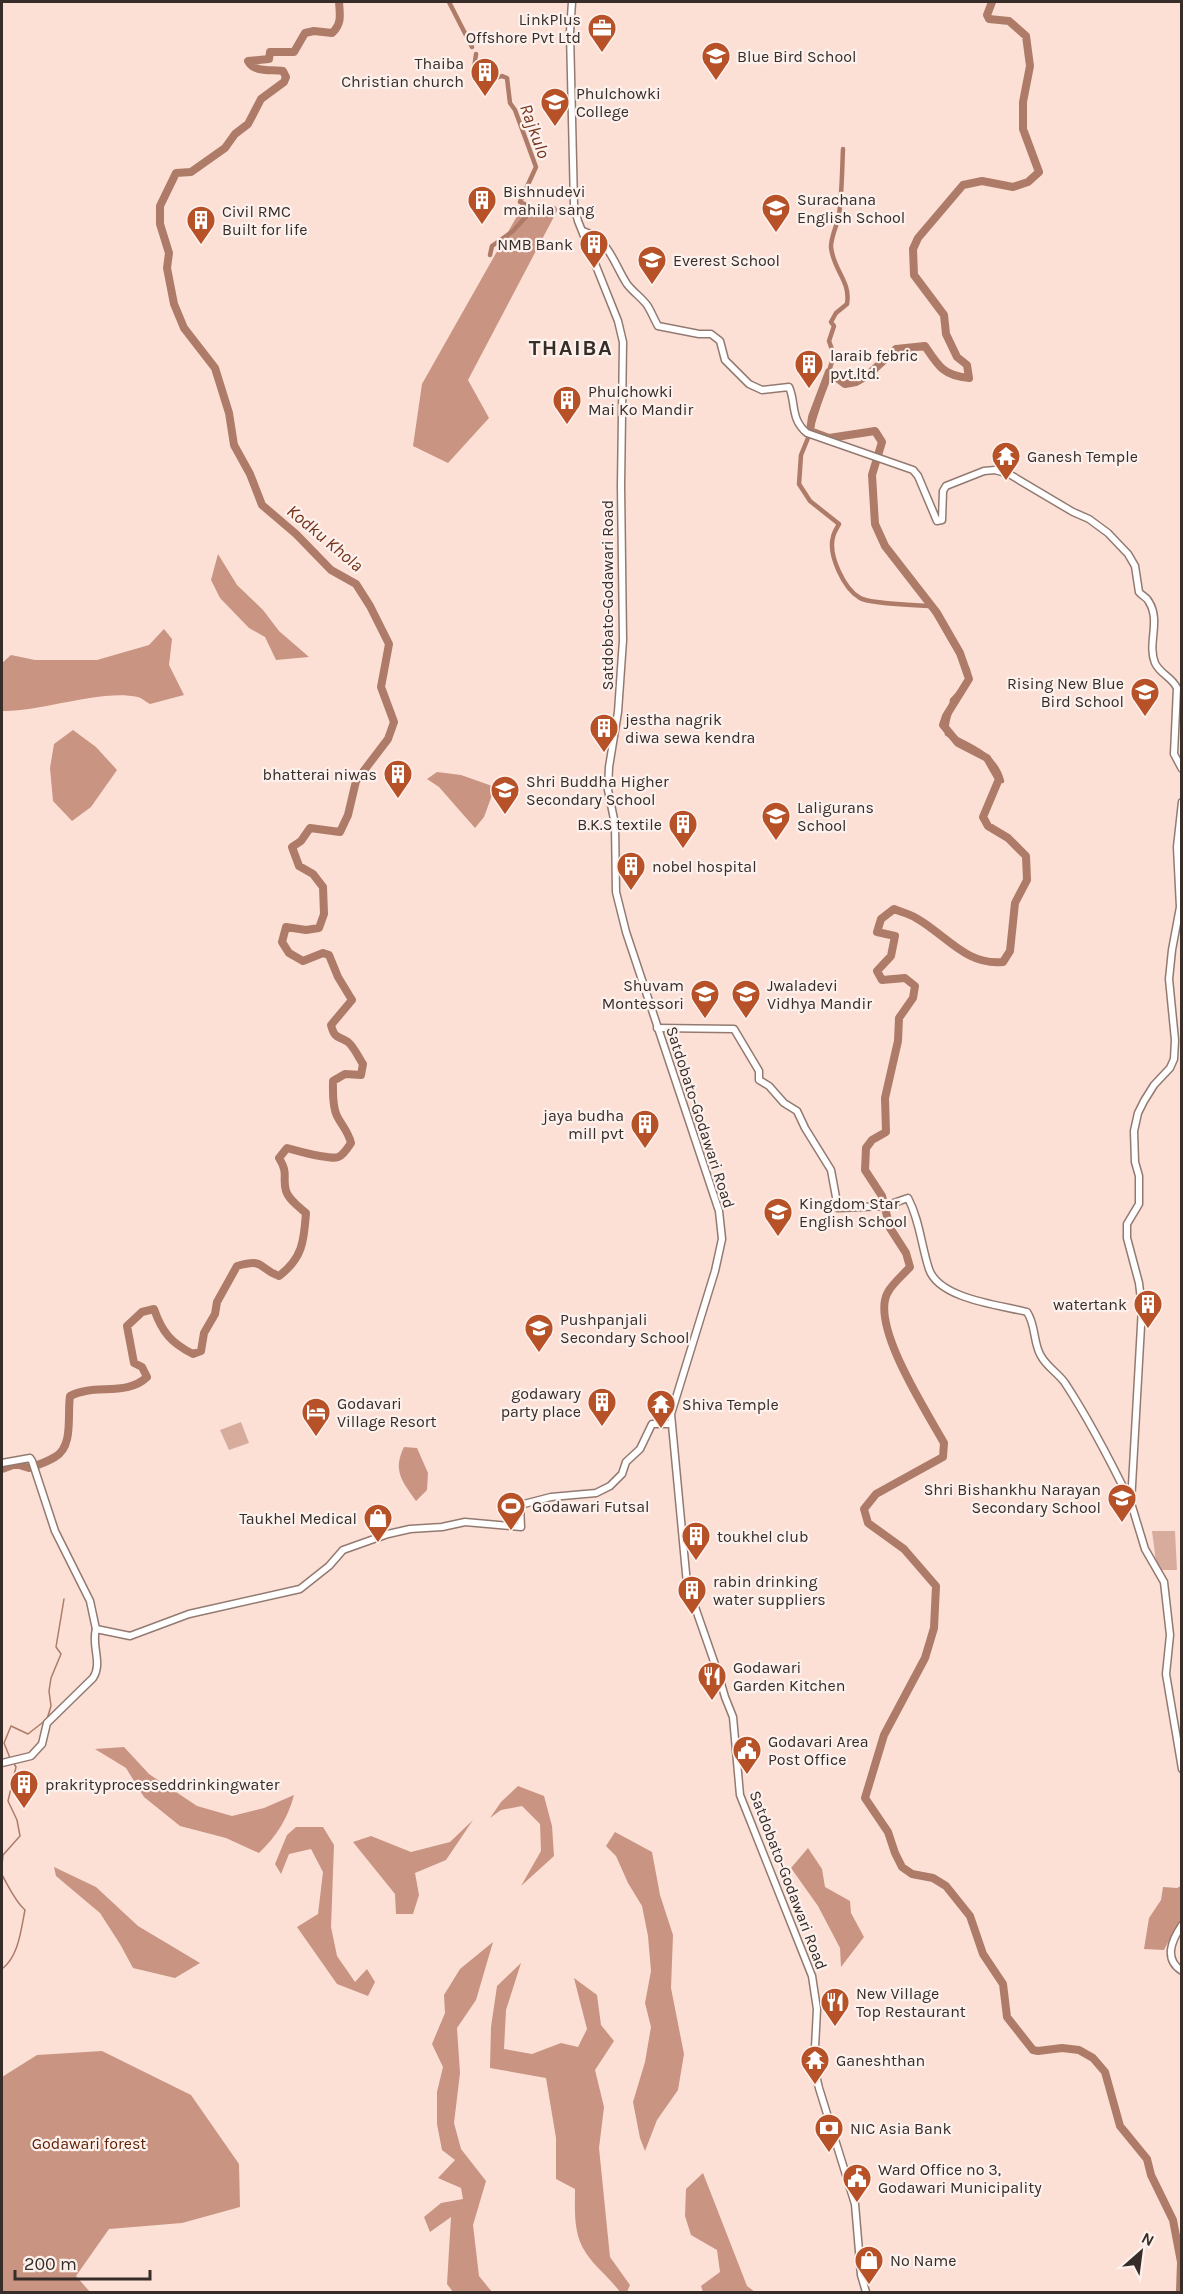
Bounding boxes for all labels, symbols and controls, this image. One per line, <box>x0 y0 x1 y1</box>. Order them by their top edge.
place label: LinkPlus Offshore Pvt Ltd <box>466 10 581 47</box>
office icon: LinkPlus Offshore Pvt Ltd <box>586 12 618 54</box>
school or university icon: Blue Bird School <box>700 40 732 82</box>
place label: Blue Bird School <box>737 47 856 66</box>
place label: Thaiba Christian church <box>341 54 464 91</box>
building icon: Thaiba Christian church <box>469 56 501 98</box>
place label: Phulchowki College <box>576 84 661 121</box>
school or university icon: Phulchowki College <box>539 86 571 128</box>
water label: Rajkulo <box>515 101 555 161</box>
place label: Bishnudevi mahila sang <box>503 182 594 219</box>
building icon: Bishnudevi mahila sang <box>466 184 498 226</box>
place label: Surachana English School <box>797 190 905 227</box>
school or university icon: Surachana English School <box>760 192 792 234</box>
place label: Civil RMC Built for life <box>222 202 307 239</box>
building icon: Civil RMC Built for life <box>185 204 217 246</box>
building icon: NMB Bank <box>578 228 610 270</box>
place label: NMB Bank <box>497 235 573 254</box>
school or university icon: Everest School <box>636 244 668 286</box>
place label: Everest School <box>673 251 780 270</box>
district label: THAIBA <box>529 335 613 361</box>
place label: laraib febric pvt.ltd. <box>830 346 918 383</box>
building icon: laraib febric pvt.ltd. <box>793 348 825 390</box>
place label: Phulchowki Mai Ko Mandir <box>588 382 693 419</box>
building icon: Phulchowki Mai Ko Mandir <box>551 384 583 426</box>
temple icon: Ganesh Temple <box>990 440 1022 482</box>
place label: Ganesh Temple <box>1027 447 1138 466</box>
water label: Kodku Khola <box>282 500 368 576</box>
street label: Satdobato-Godawari Road <box>598 500 617 690</box>
place label: Rising New Blue Bird School <box>1007 674 1124 711</box>
school or university icon: Rising New Blue Bird School <box>1129 676 1161 718</box>
place label: jestha nagrik diwa sewa kendra <box>623 710 755 747</box>
building icon: jestha nagrik diwa sewa kendra <box>588 712 620 754</box>
building icon: bhatterai niwas <box>382 758 414 800</box>
place label: bhatterai niwas <box>262 765 377 784</box>
place label: Shri Buddha Higher Secondary School <box>526 772 669 809</box>
school or university icon: Shri Buddha Higher Secondary School <box>489 774 521 816</box>
place label: Laligurans School <box>797 798 874 835</box>
school or university icon: Laligurans School <box>760 800 792 842</box>
building icon: B.K.S textile <box>667 808 699 850</box>
place label: B.K.S textile <box>577 815 662 834</box>
building icon: nobel hospital <box>615 850 647 892</box>
place label: nobel hospital <box>652 857 757 876</box>
place label: Shuvam Montessori <box>602 976 684 1013</box>
place label: Jwaladevi Vidhya Mandir <box>767 976 872 1013</box>
school or university icon: Shuvam Montessori <box>689 978 721 1020</box>
school or university icon: Jwaladevi Vidhya Mandir <box>730 978 762 1020</box>
street label: Satdobato-Godawari Road <box>662 1024 739 1211</box>
place label: jaya budha mill pvt <box>541 1106 624 1143</box>
building icon: jaya budha mill pvt <box>629 1108 661 1150</box>
place label: Kingdom Star English School <box>799 1194 907 1231</box>
school or university icon: Kingdom Star English School <box>762 1196 794 1238</box>
building icon: watertank <box>1132 1288 1164 1330</box>
place label: watertank <box>1053 1295 1127 1314</box>
place label: Pushpanjali Secondary School <box>560 1310 689 1347</box>
school or university icon: Pushpanjali Secondary School <box>523 1312 555 1354</box>
place label: godawary party place <box>501 1384 582 1421</box>
building icon: godawary party place <box>586 1386 618 1428</box>
temple icon: Shiva Temple <box>645 1388 677 1430</box>
place label: Godavari Village Resort <box>337 1394 437 1431</box>
place label: Shiva Temple <box>682 1395 779 1414</box>
hotel icon: Godavari Village Resort <box>300 1396 332 1438</box>
place label: Shri Bishankhu Narayan Secondary School <box>924 1480 1101 1517</box>
school or university icon: Shri Bishankhu Narayan Secondary School <box>1106 1482 1138 1524</box>
sports icon: Godawari Futsal <box>495 1490 527 1532</box>
place label: Godawari Futsal <box>532 1497 650 1516</box>
shop icon: Taukhel Medical <box>362 1502 394 1544</box>
place label: Taukhel Medical <box>239 1509 357 1528</box>
building icon: toukhel club <box>680 1520 712 1562</box>
place label: toukhel club <box>717 1527 809 1546</box>
place label: rabin drinking water suppliers <box>713 1572 826 1609</box>
building icon: rabin drinking water suppliers <box>676 1574 708 1616</box>
place label: Godawari Garden Kitchen <box>733 1658 845 1695</box>
restaurant icon: Godawari Garden Kitchen <box>696 1660 728 1702</box>
place label: Godavari Area Post Office <box>768 1732 869 1769</box>
public building icon: Godavari Area Post Office <box>731 1734 763 1776</box>
building icon: prakrityprocesseddrinkingwater <box>8 1768 40 1810</box>
place label: prakrityprocesseddrinkingwater <box>45 1775 280 1794</box>
street label: Satdobato-Godawari Road <box>746 1788 831 1972</box>
place label: New Village Top Restaurant <box>856 1984 966 2021</box>
restaurant icon: New Village Top Restaurant <box>819 1986 851 2028</box>
temple icon: Ganeshthan <box>799 2044 831 2086</box>
place label: Ganeshthan <box>836 2051 925 2070</box>
bank icon: NIC Asia Bank <box>813 2112 845 2154</box>
place label: NIC Asia Bank <box>850 2119 951 2138</box>
park label: Godawari forest <box>32 2134 146 2153</box>
place label: Ward Office no 3, Godawari Municipality <box>878 2160 1042 2197</box>
public building icon: Ward Office no 3, Godawari Municipality <box>841 2162 873 2204</box>
north arrow <box>1111 2222 1171 2282</box>
text: N <box>1138 2228 1157 2250</box>
scale bar <box>15 2243 150 2281</box>
shop icon: No Name <box>853 2244 885 2286</box>
place label: No Name <box>890 2251 956 2270</box>
text: 200 m <box>24 2253 77 2275</box>

